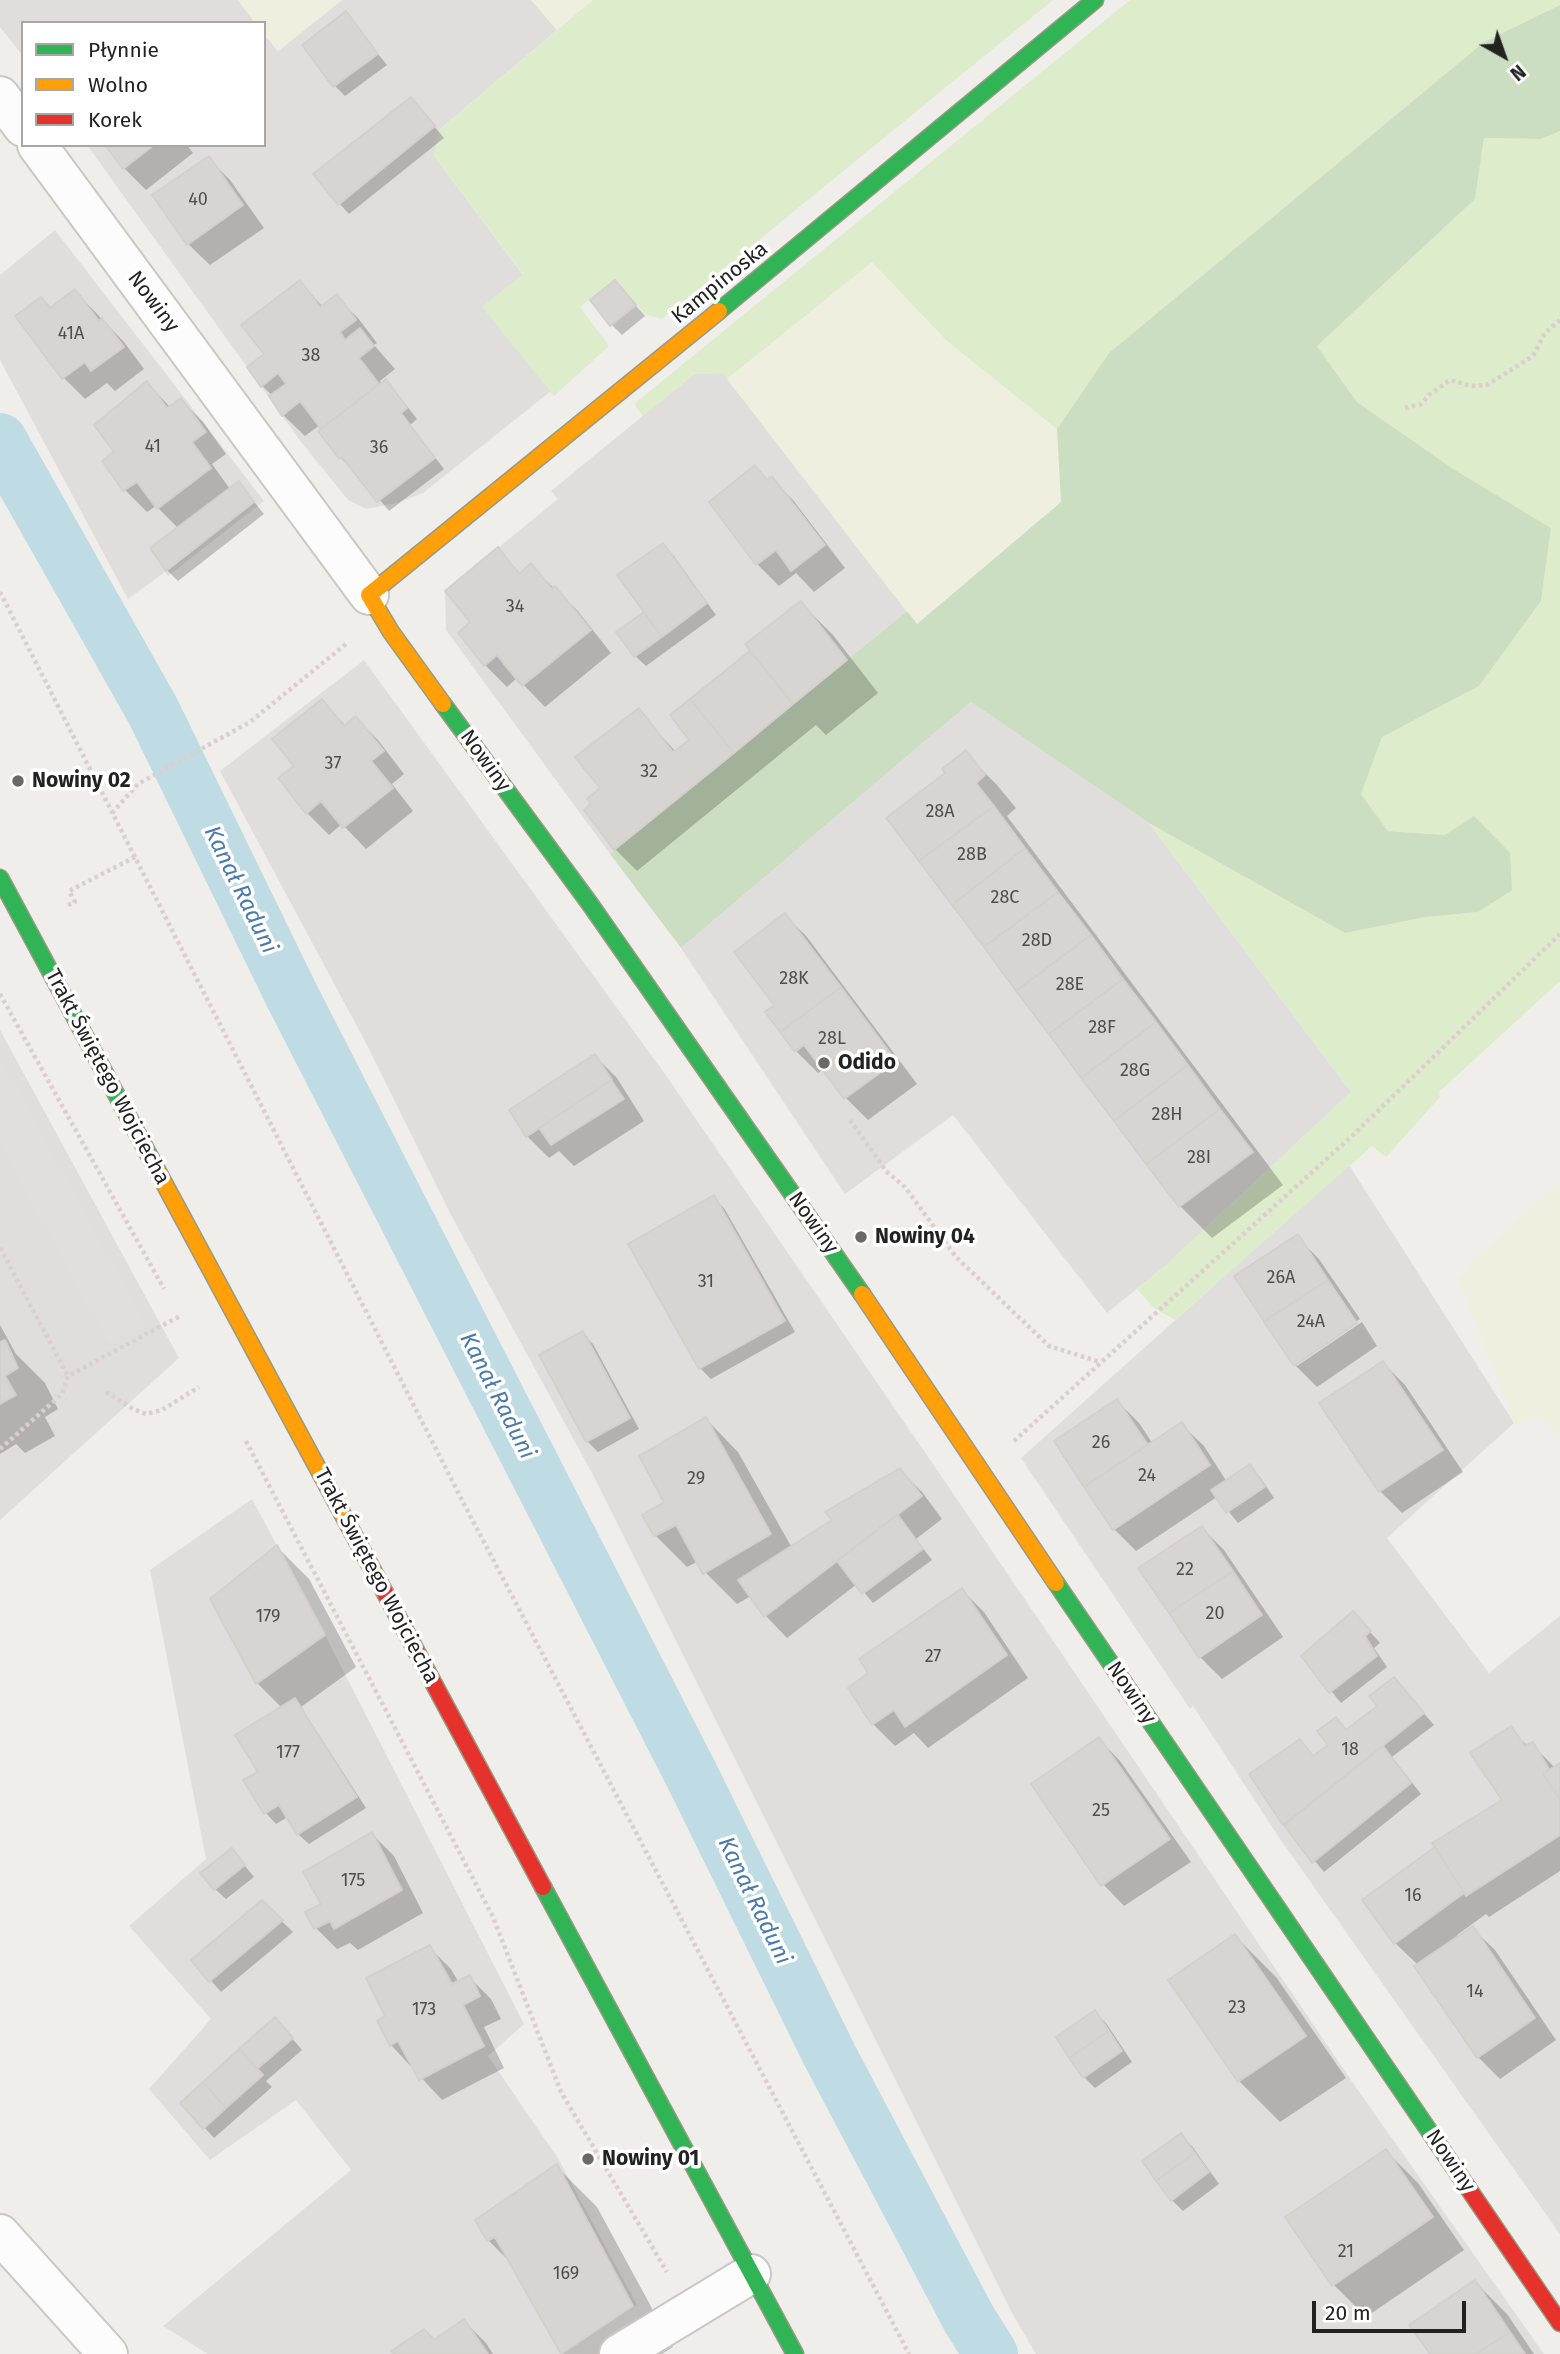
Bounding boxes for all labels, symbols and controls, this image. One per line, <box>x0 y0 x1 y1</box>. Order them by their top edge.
legend <box>21 21 266 147</box>
north arrow <box>1469 21 1539 91</box>
text: Płynnie <box>88 37 159 63</box>
text: N <box>1506 60 1530 85</box>
text: Wolno <box>88 72 148 98</box>
text: Korek <box>88 107 142 133</box>
house number: 40 <box>188 189 208 211</box>
street label: Kampinoska <box>667 237 773 329</box>
street label: Nowiny <box>122 266 184 338</box>
house number: 41A <box>58 323 84 345</box>
house number: 38 <box>302 345 320 367</box>
house number: 41 <box>145 436 161 458</box>
house number: 36 <box>370 437 388 459</box>
house number: 34 <box>506 596 524 618</box>
street label: Nowiny <box>454 725 516 797</box>
house number: 37 <box>325 753 341 775</box>
house number: 32 <box>640 761 658 783</box>
place label: Nowiny 02 <box>32 768 131 794</box>
marker: Nowiny 02 <box>10 773 26 789</box>
house number: 28A <box>925 801 955 823</box>
water label: Kanał Raduni <box>197 822 283 958</box>
house number: 28B <box>957 844 987 866</box>
house number: 28C <box>991 887 1019 909</box>
house number: 28D <box>1022 930 1052 952</box>
street label: Trakt Świętego Wojciecha <box>39 965 175 1189</box>
house number: 28K <box>779 968 809 990</box>
house number: 28E <box>1056 974 1084 996</box>
house number: 28F <box>1088 1017 1116 1039</box>
house number: 28L <box>818 1028 846 1050</box>
place label: Odido <box>838 1050 896 1076</box>
marker: Odido <box>816 1055 832 1071</box>
house number: 28G <box>1120 1060 1150 1082</box>
house number: 28H <box>1151 1104 1183 1126</box>
house number: 28I <box>1187 1147 1211 1169</box>
street label: Nowiny <box>783 1187 843 1259</box>
place label: Nowiny 04 <box>875 1224 975 1250</box>
marker: Nowiny 04 <box>853 1229 869 1245</box>
house number: 26A <box>1267 1267 1295 1289</box>
house number: 31 <box>698 1271 714 1293</box>
house number: 24A <box>1297 1311 1325 1333</box>
water label: Kanał Raduni <box>453 1328 541 1464</box>
house number: 26 <box>1092 1432 1110 1454</box>
street label: Trakt Świętego Wojciecha <box>308 1464 444 1688</box>
house number: 24 <box>1138 1465 1156 1487</box>
house number: 29 <box>687 1468 705 1490</box>
house number: 22 <box>1176 1559 1194 1581</box>
house number: 20 <box>1206 1603 1224 1625</box>
house number: 179 <box>256 1606 280 1628</box>
house number: 27 <box>925 1646 941 1668</box>
street label: Nowiny <box>1101 1657 1161 1729</box>
house number: 18 <box>1341 1739 1359 1761</box>
house number: 177 <box>276 1742 300 1764</box>
house number: 25 <box>1092 1800 1110 1822</box>
water label: Kanał Raduni <box>711 1833 797 1969</box>
house number: 175 <box>341 1870 365 1892</box>
house number: 16 <box>1404 1885 1422 1907</box>
house number: 14 <box>1466 1981 1484 2003</box>
house number: 23 <box>1228 1997 1246 2019</box>
house number: 173 <box>412 1999 436 2021</box>
street label: Nowiny <box>1420 2125 1480 2197</box>
place label: Nowiny 01 <box>602 2146 699 2172</box>
marker: Nowiny 01 <box>580 2151 596 2167</box>
house number: 21 <box>1338 2241 1354 2263</box>
house number: 169 <box>553 2263 579 2285</box>
scale bar <box>1315 2288 1469 2332</box>
text: 20 m <box>1325 2300 1371 2326</box>

